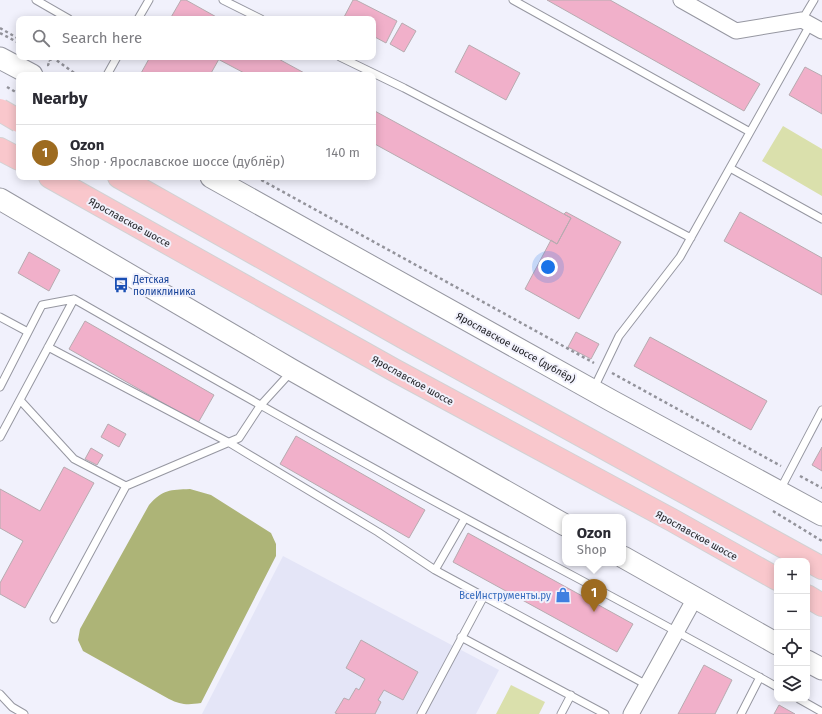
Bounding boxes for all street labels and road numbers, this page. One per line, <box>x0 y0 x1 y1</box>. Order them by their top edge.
street label: Ярославское шоссе <box>87 195 173 250</box>
street label: Ярославское шоссе (дублёр) <box>454 309 578 386</box>
street label: Ярославское шоссе <box>370 353 456 408</box>
street label: Ярославское шоссе <box>654 508 740 563</box>

